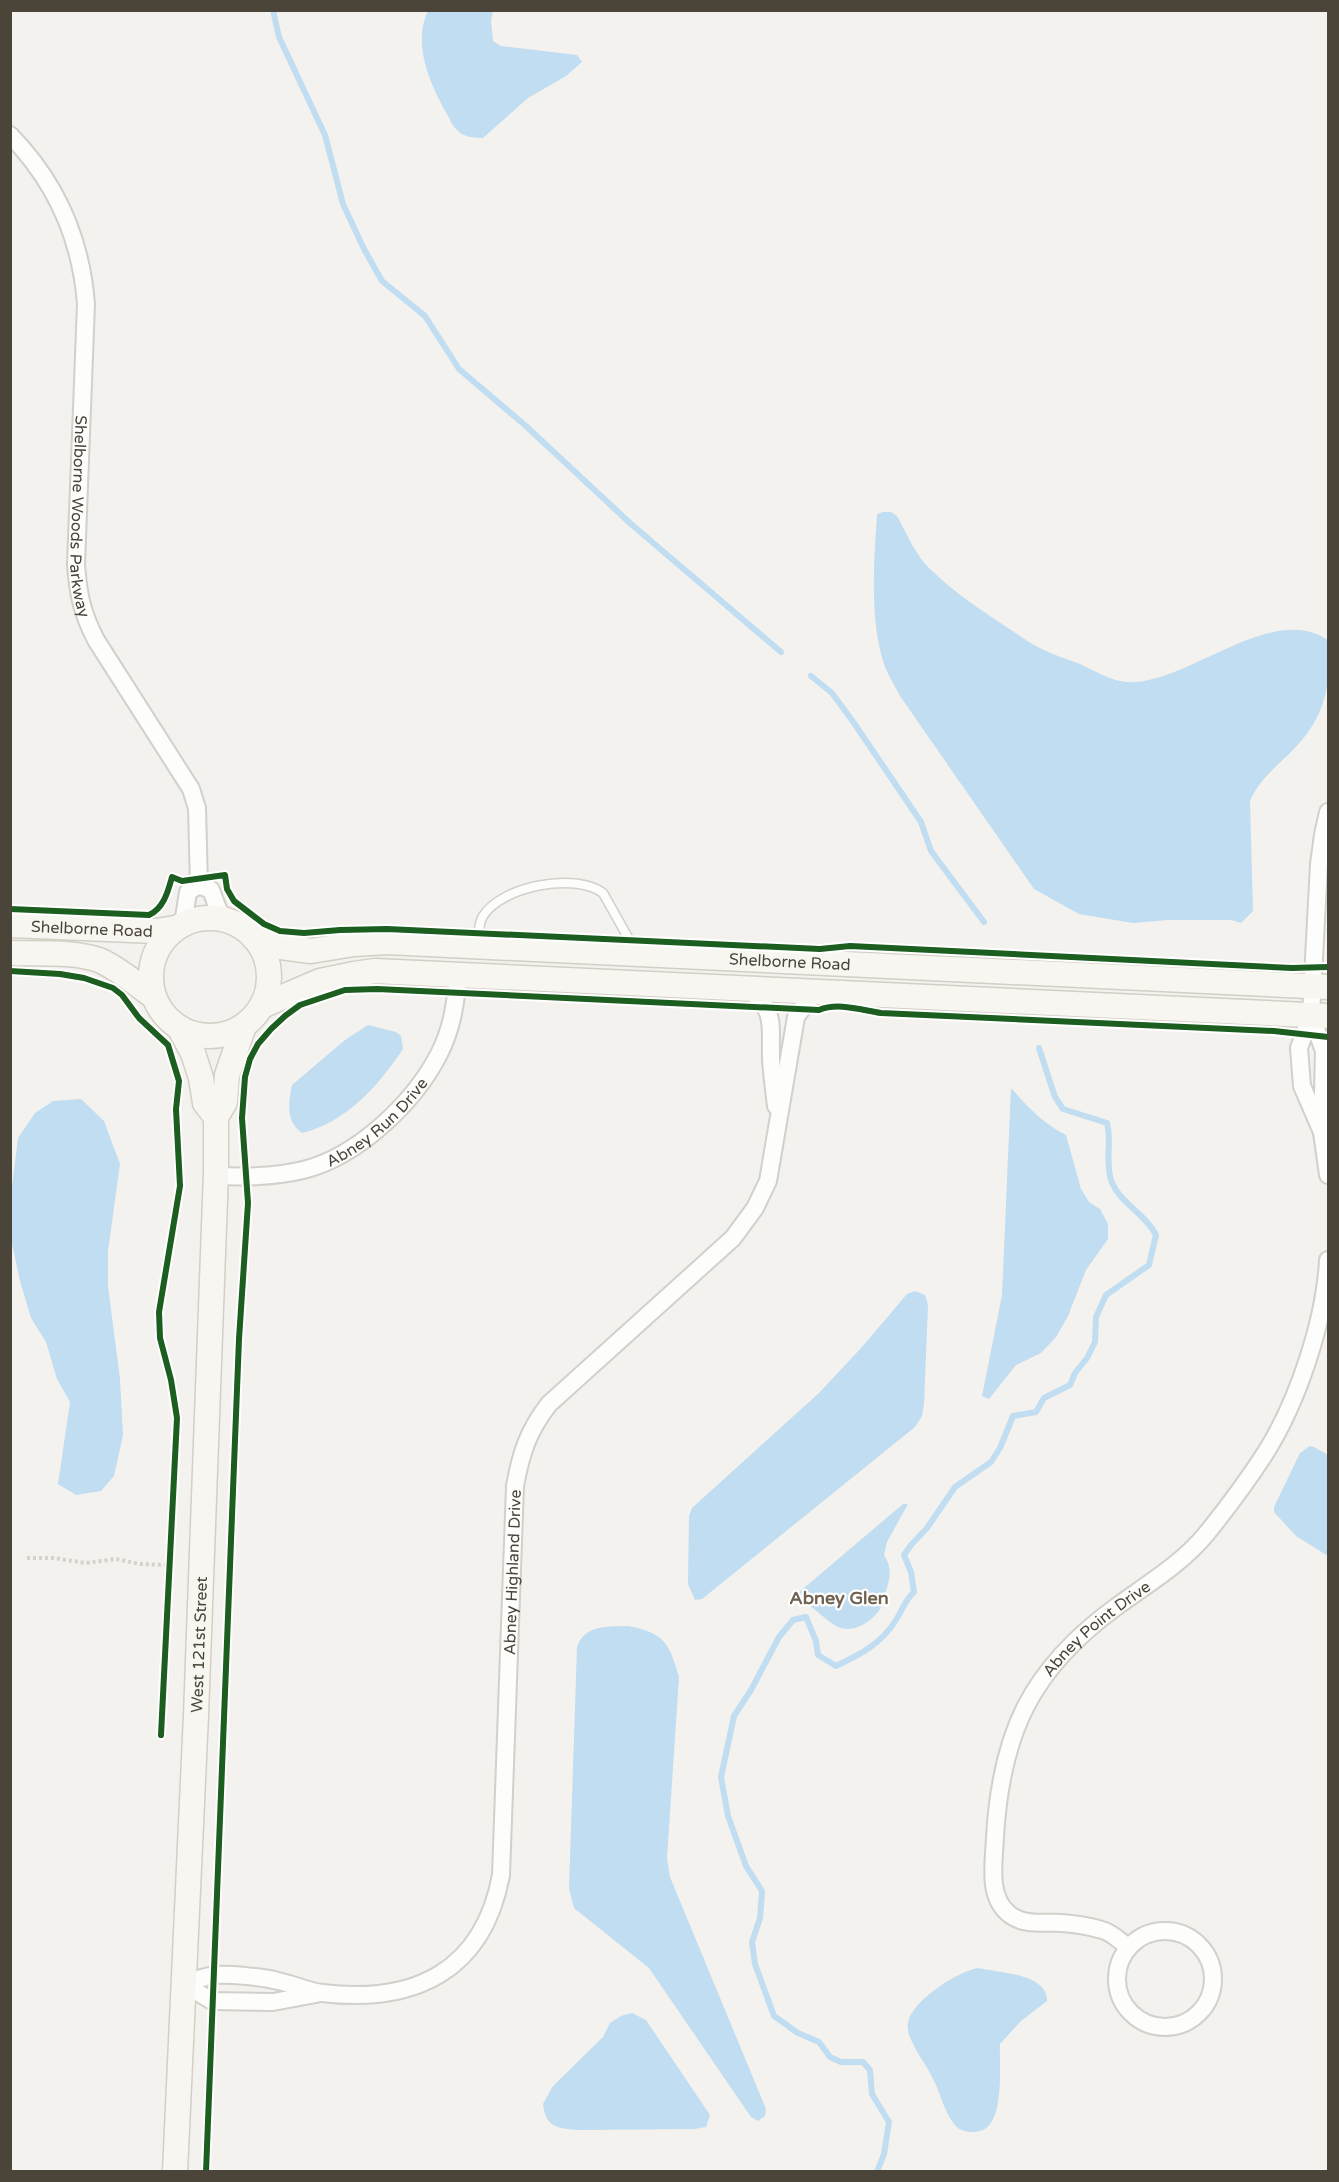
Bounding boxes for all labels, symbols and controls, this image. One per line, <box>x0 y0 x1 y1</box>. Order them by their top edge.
street label: Shelborne Woods Parkway <box>65 415 94 621</box>
street label: Shelborne Road <box>31 917 153 942</box>
street label: Shelborne Road <box>729 949 851 975</box>
street label: Abney Run Drive <box>323 1074 432 1172</box>
street label: Abney Highland Drive <box>500 1489 526 1655</box>
street label: West 121st Street <box>187 1576 212 1713</box>
street label: Abney Point Drive <box>1039 1577 1155 1681</box>
district label: Abney Glen <box>789 1587 889 1609</box>

